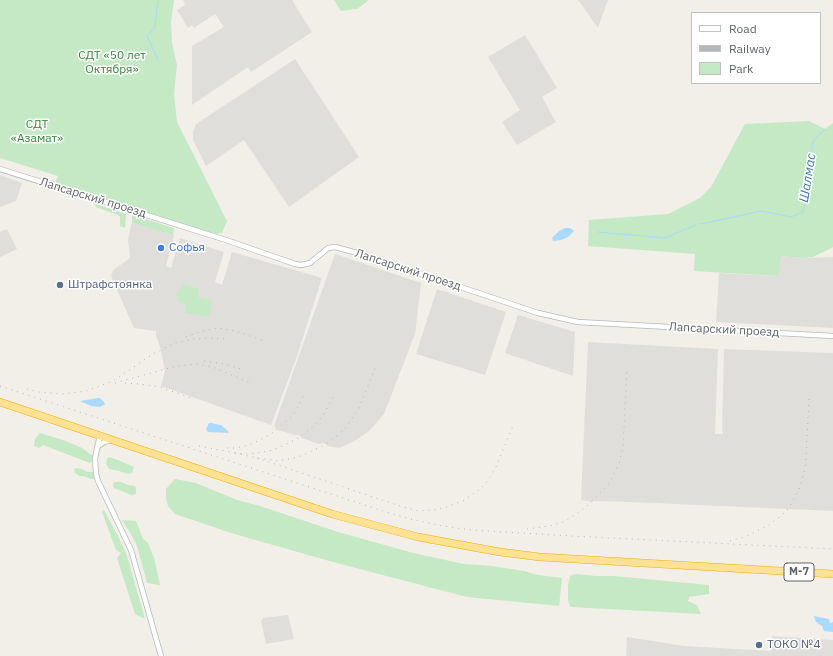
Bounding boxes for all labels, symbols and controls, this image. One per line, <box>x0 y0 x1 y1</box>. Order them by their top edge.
legend <box>691 12 821 84</box>
text: Road <box>729 21 757 36</box>
text: Railway <box>729 41 771 56</box>
park label: СДТ «50 лет Октября» <box>78 49 146 77</box>
text: Park <box>729 61 753 76</box>
park label: СДТ «Азамат» <box>11 118 63 146</box>
water label: Шалмас <box>796 152 820 204</box>
street label: Лапсарский проезд <box>38 175 148 221</box>
place label: Софья <box>169 241 205 255</box>
marker: Софья <box>156 243 166 253</box>
street label: Лапсарский проезд <box>353 246 463 294</box>
place label: Штрафстоянка <box>68 278 152 292</box>
marker: Штрафстоянка <box>55 280 65 290</box>
street label: Лапсарский проезд <box>668 320 780 340</box>
road number: М-7 <box>784 563 814 581</box>
place label: ТОКО №4 <box>767 638 821 652</box>
marker: ТОКО №4 <box>754 640 764 650</box>

